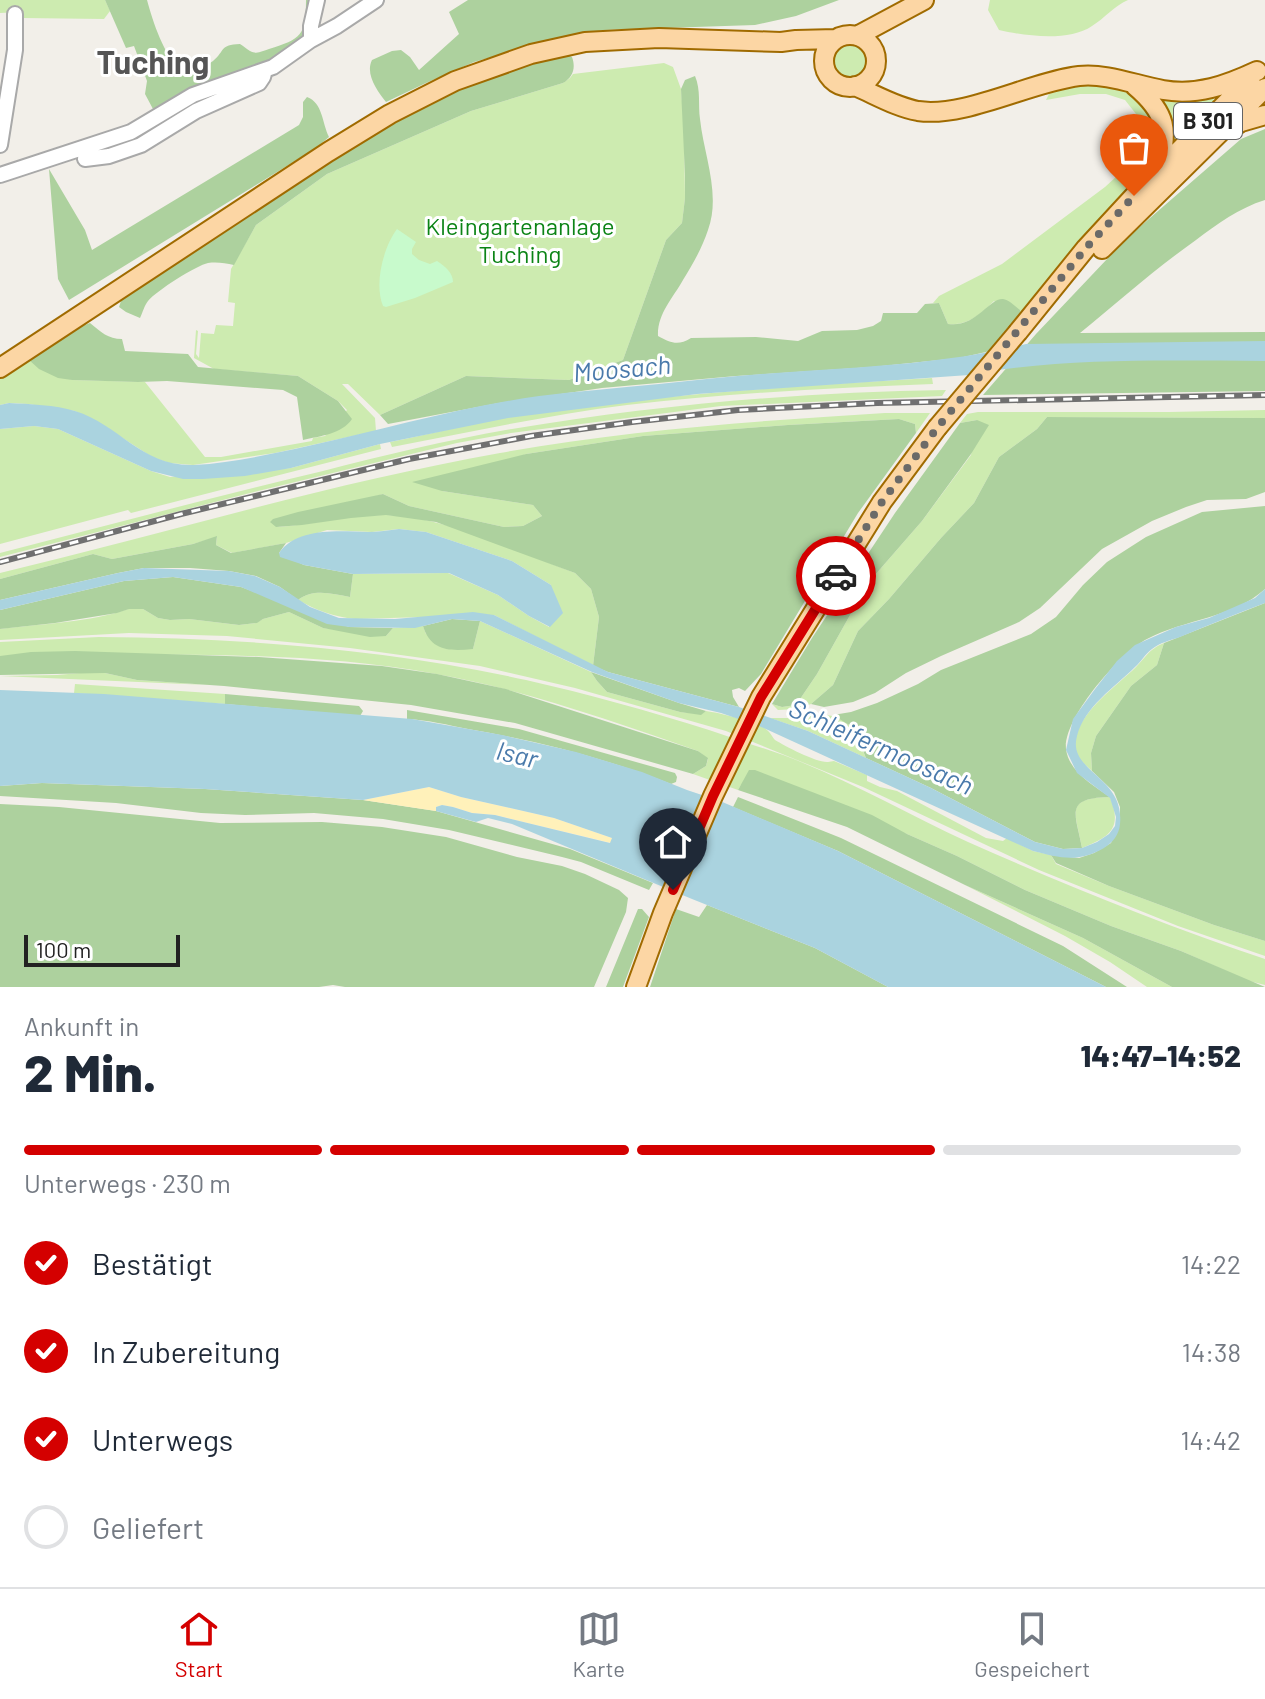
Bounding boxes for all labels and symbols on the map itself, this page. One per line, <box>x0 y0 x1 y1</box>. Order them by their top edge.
district label: Tuching <box>97 42 209 80</box>
road number: B 301 <box>1174 103 1242 139</box>
pin <box>1100 114 1168 196</box>
park label: Kleingartenanlage Tuching <box>426 211 614 268</box>
water label: Moosach <box>572 348 672 387</box>
courier <box>796 536 876 616</box>
water label: Schleifermoosach <box>785 691 978 800</box>
water label: Isar <box>494 734 542 774</box>
pin <box>639 808 707 890</box>
scale bar <box>24 931 180 967</box>

